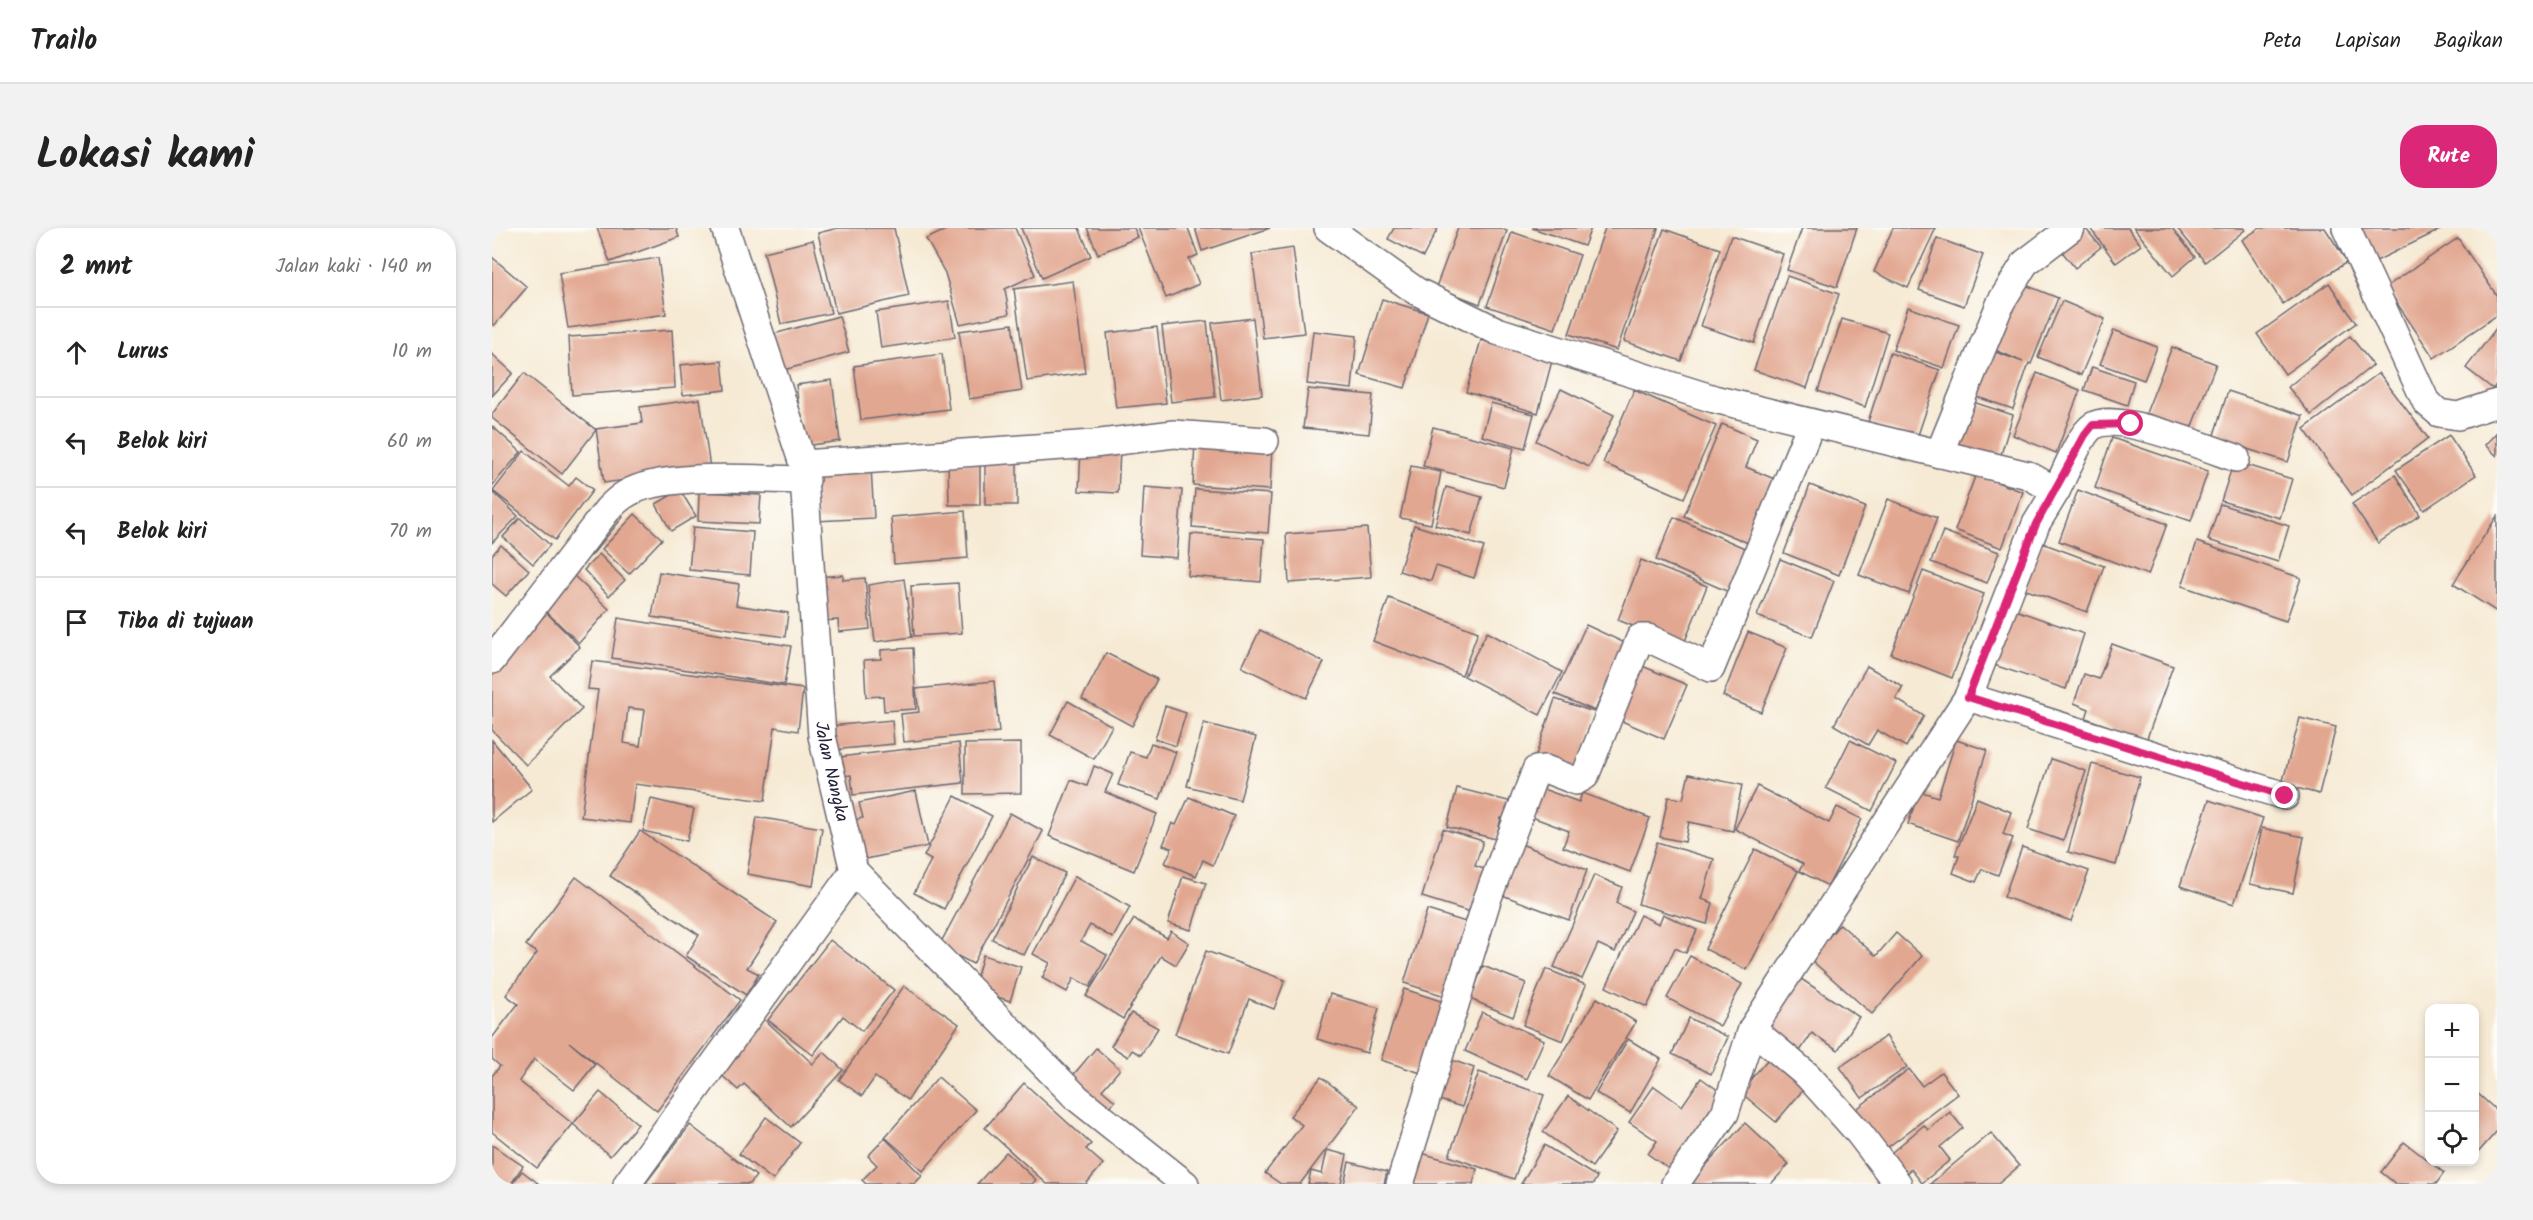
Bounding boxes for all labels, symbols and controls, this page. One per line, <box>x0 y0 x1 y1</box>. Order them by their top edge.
text: Trailo <box>30 19 97 64</box>
text: Peta <box>2263 25 2302 58</box>
text: Lapisan <box>2335 25 2401 58</box>
text: Bagikan <box>2434 25 2503 58</box>
text: Lokasi kami <box>36 123 254 190</box>
button: Rute <box>2400 125 2497 188</box>
text: 2 mnt <box>60 246 133 288</box>
text: Jalan kaki · 140 m <box>275 251 432 283</box>
text: Lurus <box>117 335 169 370</box>
icon: ahead <box>60 336 93 369</box>
text: 10 m <box>392 336 432 368</box>
route start <box>2117 410 2143 436</box>
text: Belok kiri <box>117 425 207 460</box>
icon: left <box>60 426 93 459</box>
text: 60 m <box>387 426 432 458</box>
text: Belok kiri <box>117 515 207 550</box>
icon: left <box>60 516 93 549</box>
text: 70 m <box>389 516 432 548</box>
text: Tiba di tujuan <box>117 605 253 640</box>
icon: arrive <box>60 606 93 639</box>
street label: Jalan Nangka <box>807 721 856 825</box>
route end <box>2271 782 2297 808</box>
map controls <box>2425 1004 2479 1166</box>
button: + <box>2425 1004 2479 1058</box>
button: − <box>2425 1058 2479 1112</box>
button: locate <box>2425 1112 2479 1166</box>

